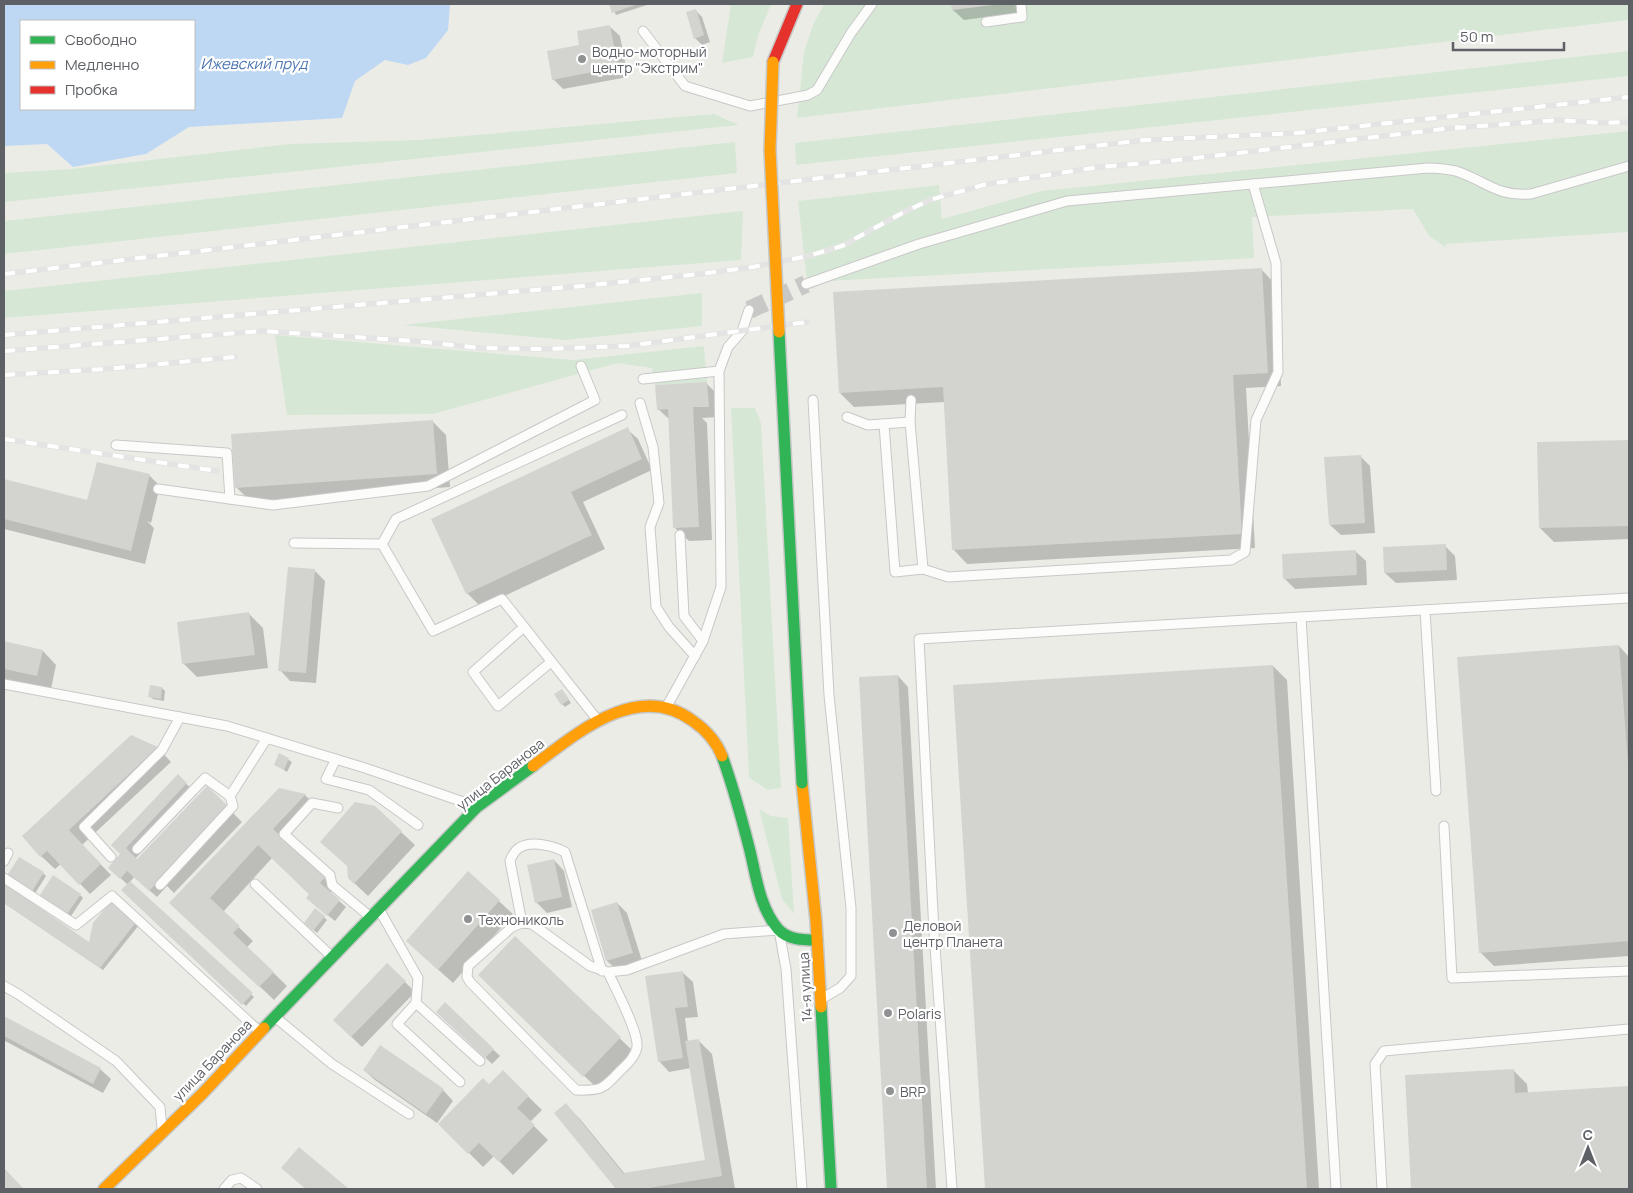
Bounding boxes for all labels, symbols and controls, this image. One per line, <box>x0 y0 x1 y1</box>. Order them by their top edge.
legend <box>20 20 195 110</box>
scale bar <box>1453 20 1564 52</box>
text: 50 m <box>1460 26 1494 47</box>
text: Свободно <box>65 29 137 50</box>
place label: Водно-моторный центр "Экстрим" <box>592 42 707 77</box>
water label: Ижевский пруд <box>201 53 308 74</box>
marker: Водно-моторный центр "Экстрим" <box>576 53 588 65</box>
text: Медленно <box>65 54 139 75</box>
text: Пробка <box>65 79 118 100</box>
street label: улица Баранова <box>452 734 548 814</box>
place label: Технониколь <box>478 910 564 929</box>
marker: Технониколь <box>462 913 474 925</box>
place label: Деловой центр Планета <box>903 916 1003 951</box>
marker: Деловой центр Планета <box>887 927 899 939</box>
street label: 14-я улица <box>794 952 816 1022</box>
place label: Polaris <box>898 1004 941 1023</box>
marker: Polaris <box>882 1007 894 1019</box>
street label: улица Баранова <box>168 1015 256 1105</box>
place label: BRP <box>900 1082 926 1101</box>
marker: BRP <box>884 1085 896 1097</box>
north arrow <box>1563 1123 1613 1173</box>
text: С <box>1583 1125 1593 1144</box>

